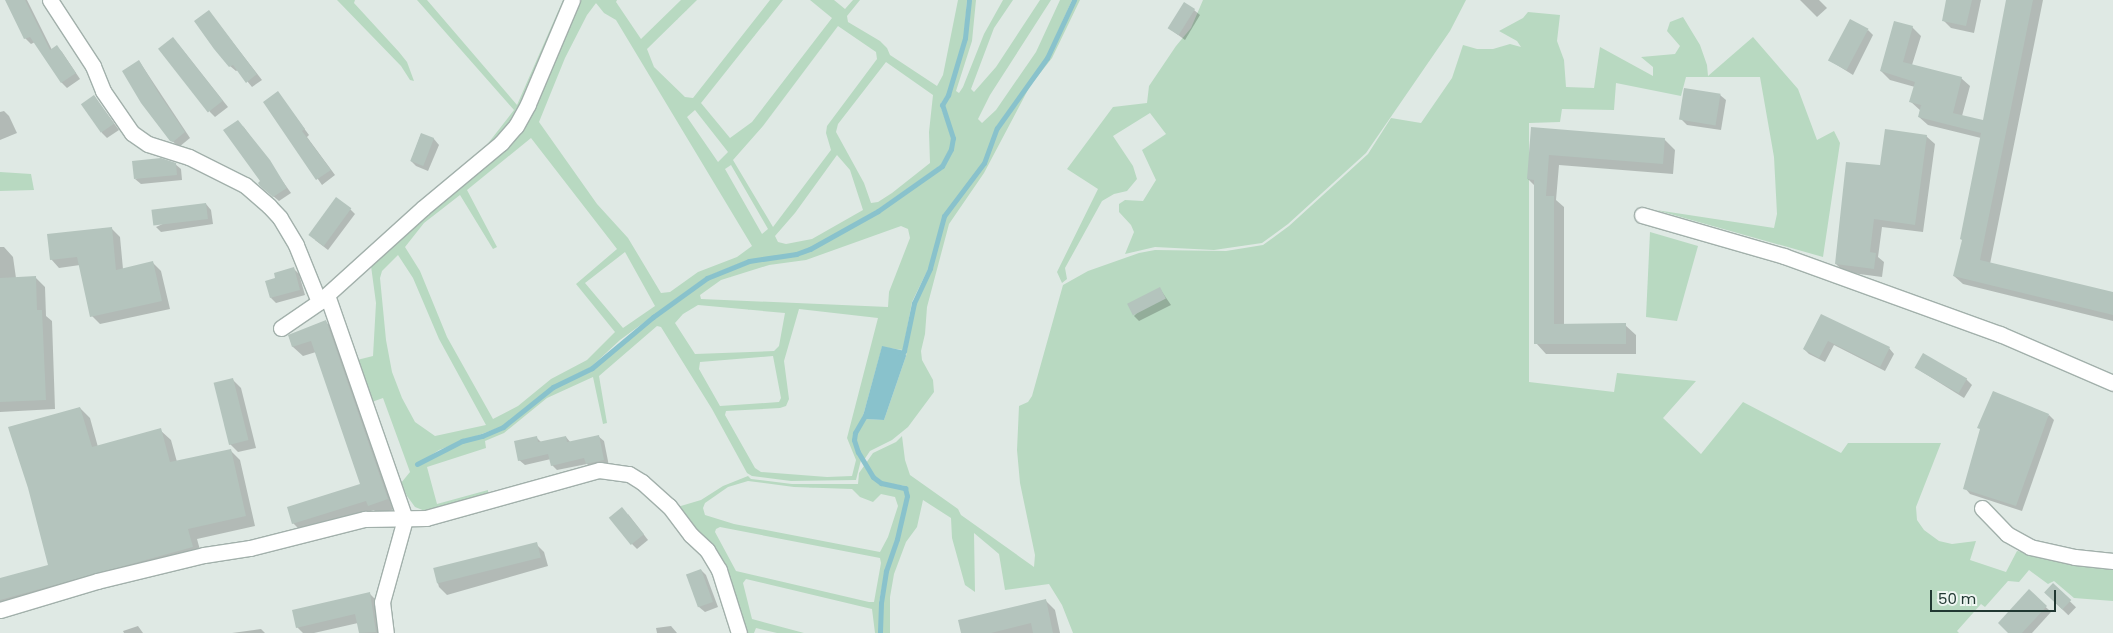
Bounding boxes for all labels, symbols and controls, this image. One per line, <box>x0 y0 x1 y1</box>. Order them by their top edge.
scale bar <box>1933 580 2059 612</box>
text: 50 m <box>1938 588 1976 609</box>

